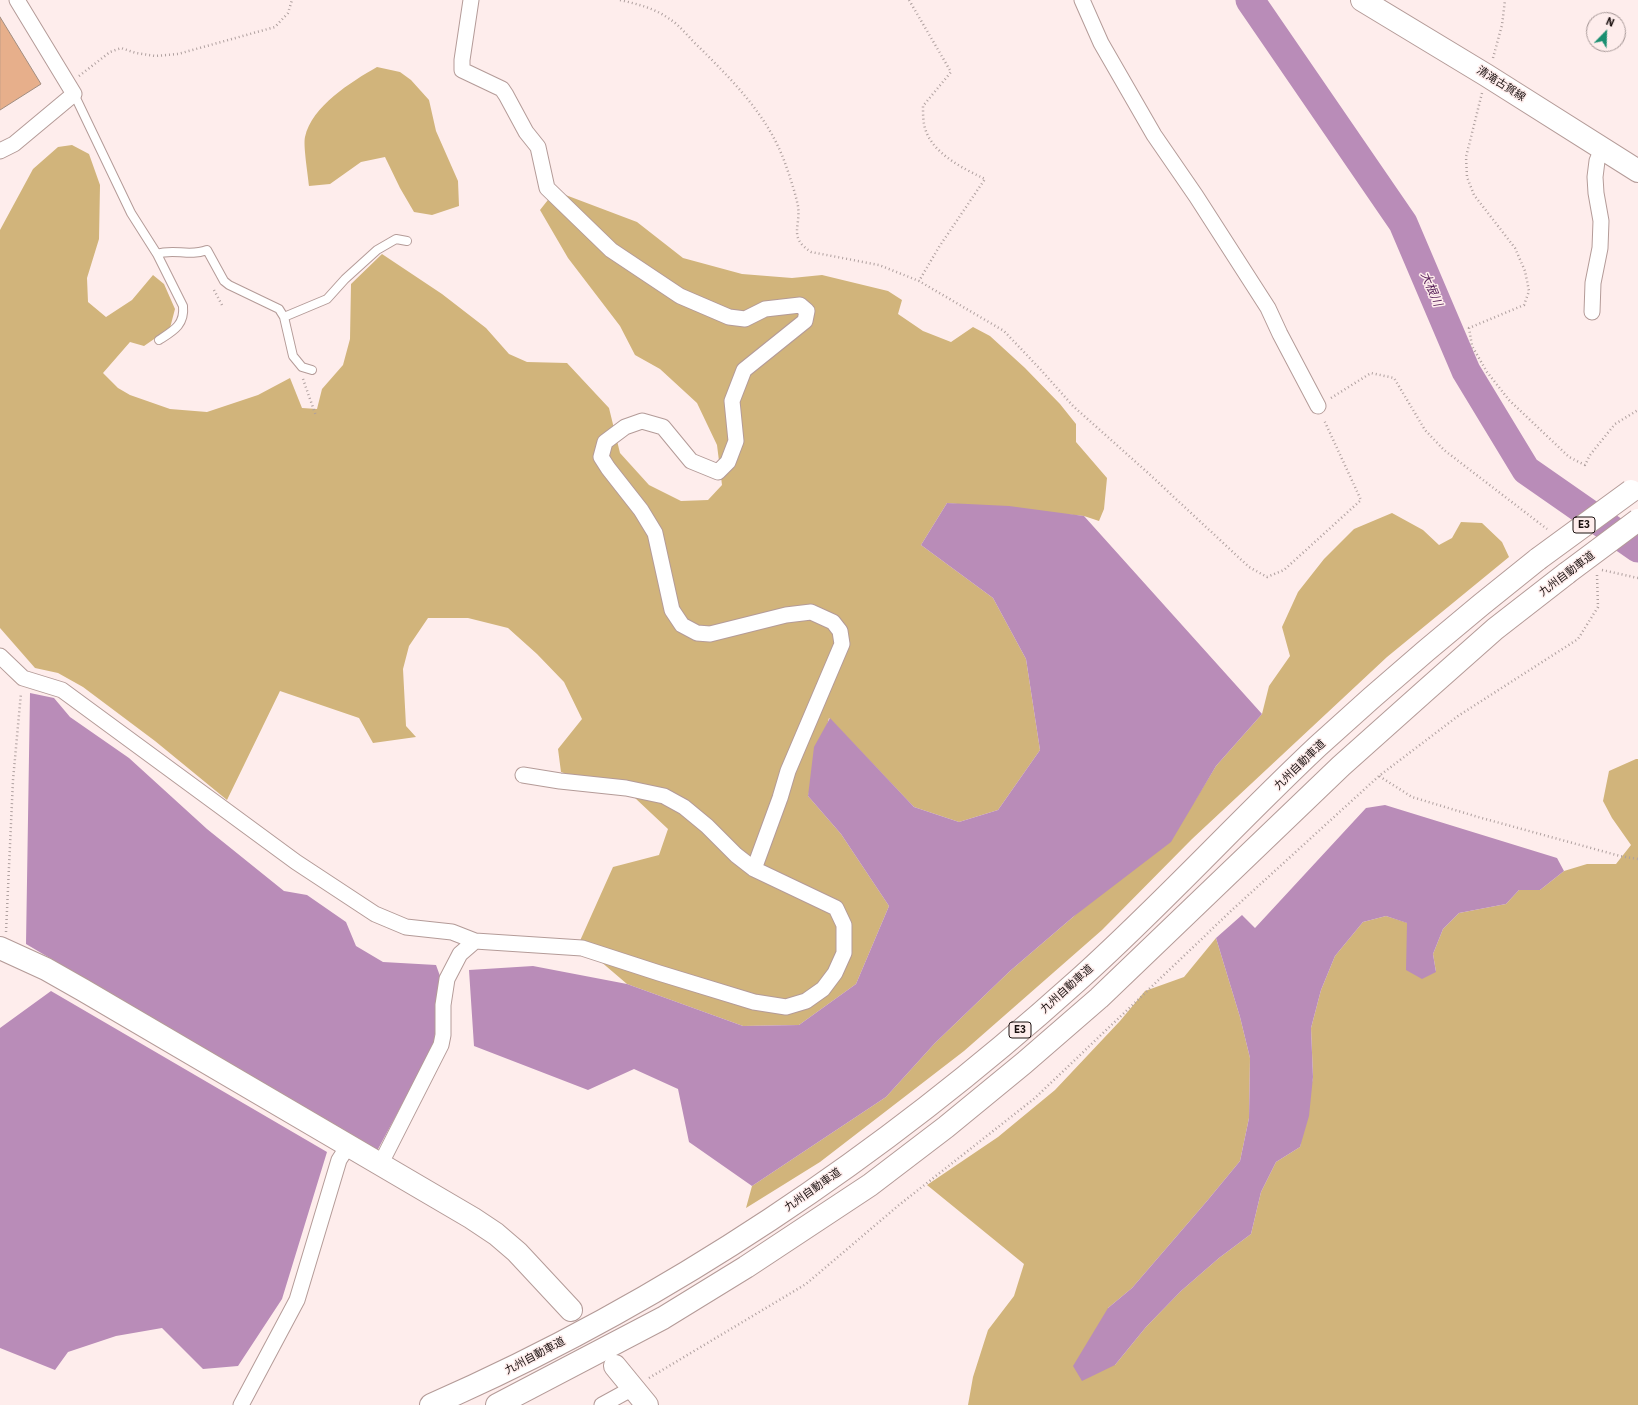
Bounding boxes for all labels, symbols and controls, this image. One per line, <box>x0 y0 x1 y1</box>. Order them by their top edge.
north arrow <box>1586 12 1626 52</box>
text: N <box>1604 14 1617 30</box>
street label: 清滝古賀線 <box>1474 64 1528 104</box>
water label: 大根川 <box>1417 270 1445 308</box>
road number: E3 <box>1573 517 1595 533</box>
street label: 九州自動車道 <box>1537 549 1597 599</box>
street label: 九州自動車道 <box>1272 737 1328 793</box>
street label: 九州自動車道 <box>1038 962 1096 1016</box>
road number: E3 <box>1009 1022 1031 1038</box>
street label: 九州自動車道 <box>782 1166 844 1214</box>
street label: 九州自動車道 <box>503 1335 567 1377</box>

